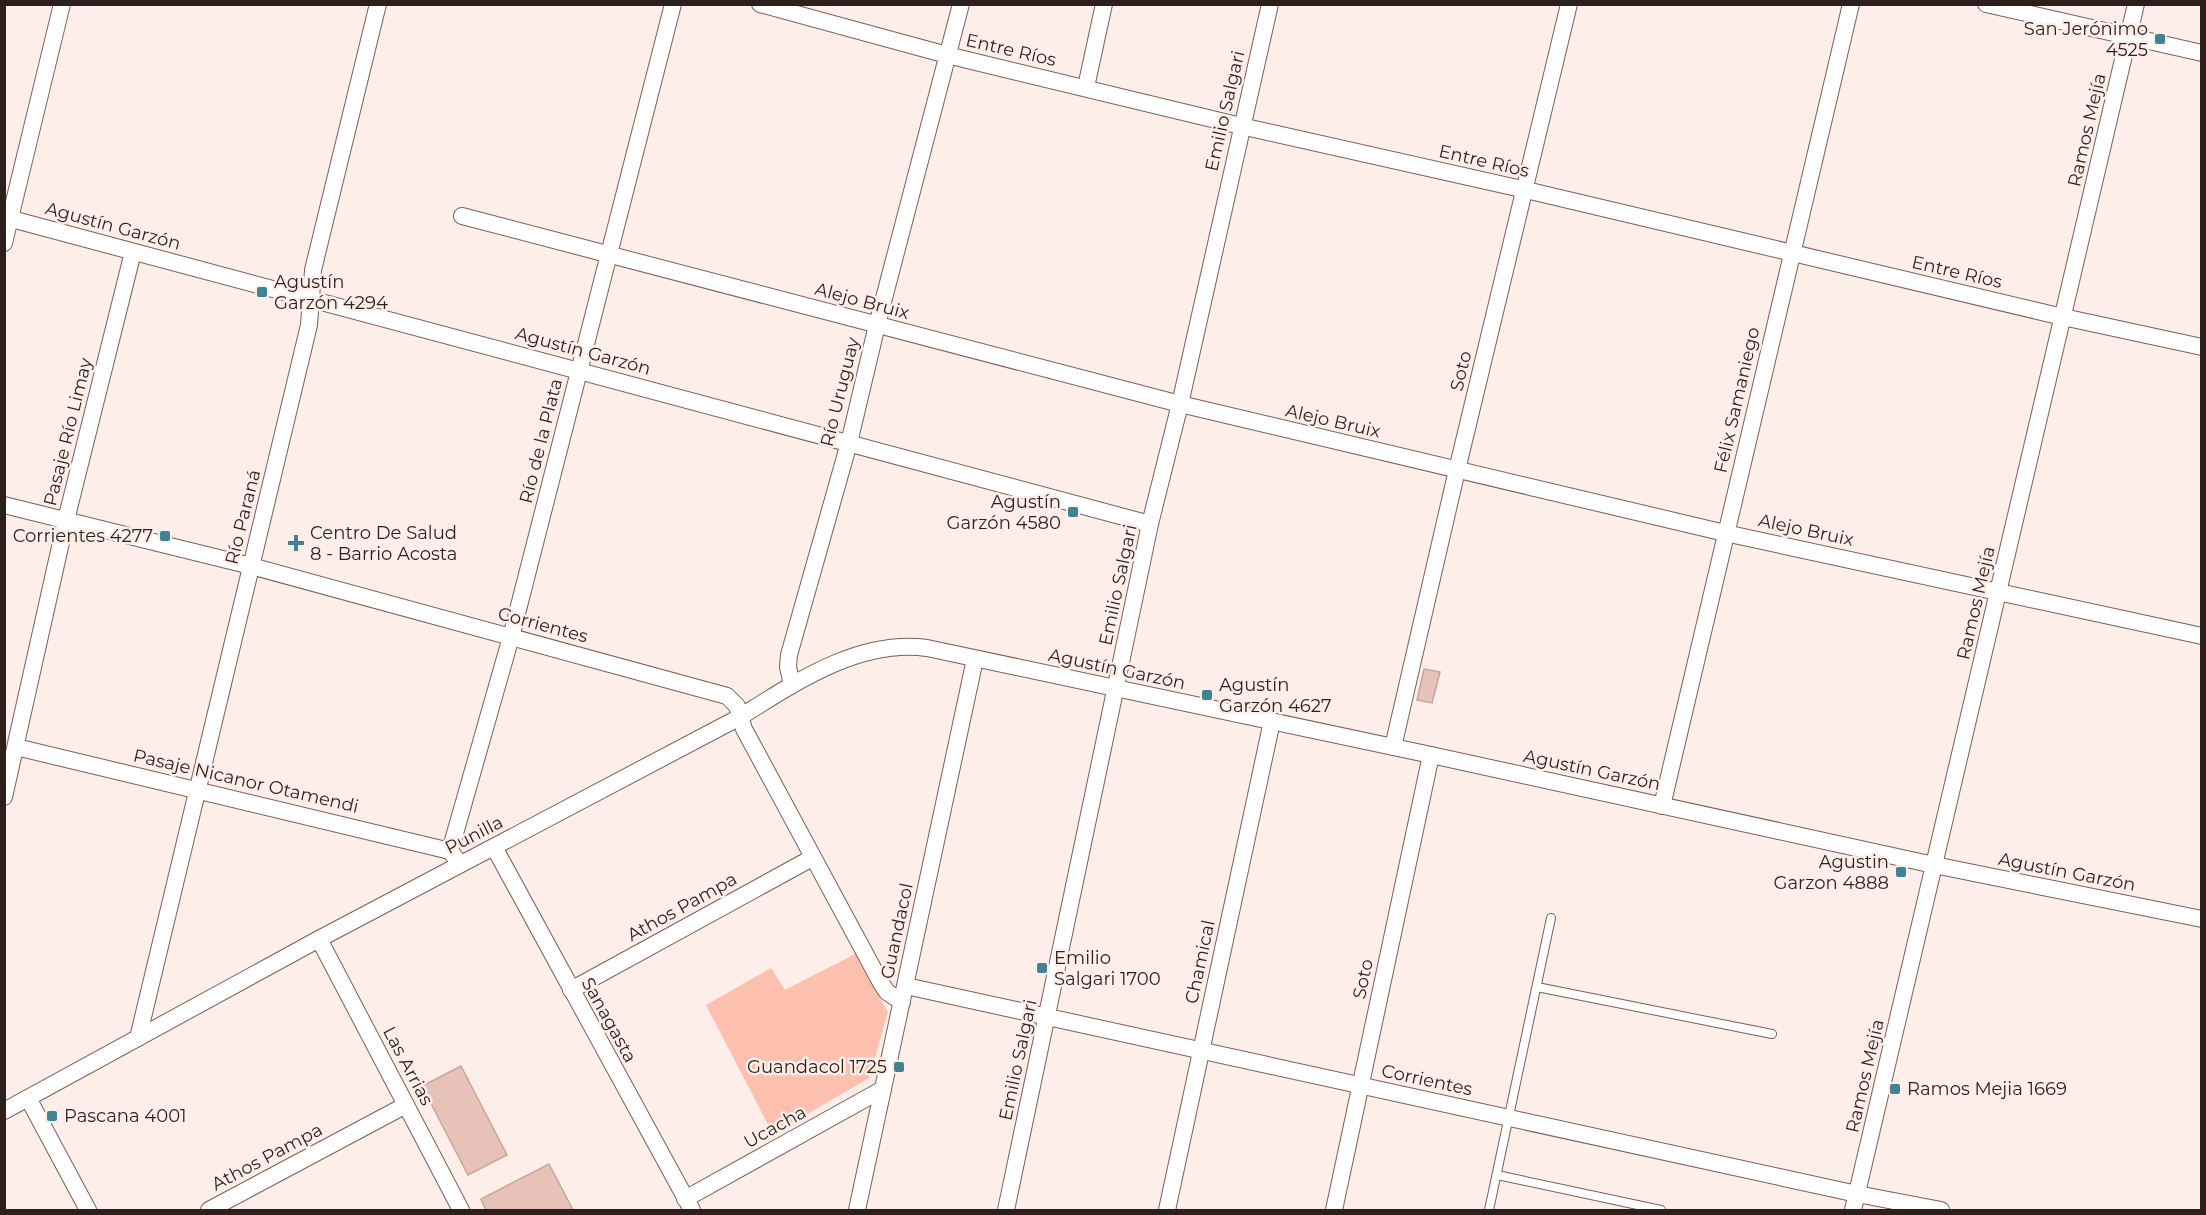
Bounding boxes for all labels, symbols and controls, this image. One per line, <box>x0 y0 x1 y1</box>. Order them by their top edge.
place label: San Jerónimo 4525 <box>2024 18 2148 61</box>
street label: Entre Ríos <box>964 29 1059 71</box>
marker: San Jerónimo 4525 <box>2153 32 2167 46</box>
street label: Emilio Salgari <box>1200 49 1250 173</box>
street label: Ramos Mejía <box>2063 71 2111 189</box>
street label: Entre Ríos <box>1437 140 1532 182</box>
street label: Agustín Garzón <box>43 197 183 255</box>
street label: Entre Ríos <box>1910 251 2005 293</box>
place label: Agustín Garzón 4294 <box>274 271 388 314</box>
street label: Alejo Bruix <box>812 278 912 324</box>
marker: Agustín Garzón 4294 <box>255 285 269 299</box>
street label: Agustín Garzón <box>513 322 653 380</box>
street label: Félix Samaniego <box>1710 325 1764 475</box>
street label: Río Uruguay <box>816 335 864 449</box>
street label: Soto <box>1445 349 1477 393</box>
street label: Pasaje Río Limay <box>39 356 97 508</box>
street label: Río de la Plata <box>515 376 567 506</box>
street label: Alejo Bruix <box>1283 399 1383 443</box>
street label: Río Paraná <box>221 467 265 567</box>
place label: Agustín Garzón 4580 <box>947 491 1061 534</box>
marker: Agustín Garzón 4580 <box>1066 505 1080 519</box>
street label: Alejo Bruix <box>1756 509 1856 551</box>
place label: Centro De Salud 8 - Barrio Acosta <box>310 522 457 565</box>
street label: Emilio Salgari <box>1094 523 1142 647</box>
place label: Corrientes 4277 <box>13 525 153 547</box>
marker: Corrientes 4277 <box>158 529 172 543</box>
marker: Centro De Salud 8 - Barrio Acosta <box>287 534 305 552</box>
street label: Ramos Mejía <box>1952 544 2000 662</box>
street label: Corrientes <box>496 602 591 648</box>
street label: Agustín Garzón <box>1047 644 1187 694</box>
place label: Agustín Garzón 4627 <box>1219 674 1332 717</box>
marker: Agustín Garzón 4627 <box>1200 688 1214 702</box>
street label: Pasaje Nicanor Otamendi <box>131 744 361 818</box>
street label: Agustín Garzón <box>1522 745 1662 795</box>
street label: Punilla <box>441 811 507 859</box>
street label: Agustín Garzón <box>1997 848 2137 896</box>
place label: Agustin Garzon 4888 <box>1774 851 1889 894</box>
marker: Agustin Garzon 4888 <box>1894 865 1908 879</box>
street label: Athos Pampa <box>623 868 741 946</box>
street label: Guandacol <box>876 881 918 981</box>
street label: Chamical <box>1180 918 1220 1006</box>
place label: Emilio Salgari 1700 <box>1054 947 1161 990</box>
street label: Soto <box>1348 957 1378 1001</box>
marker: Emilio Salgari 1700 <box>1035 961 1049 975</box>
street label: Sanagasta <box>577 974 641 1066</box>
street label: Emilio Salgari <box>994 998 1042 1122</box>
street label: Ramos Mejía <box>1841 1017 1889 1135</box>
street label: Las Arrias <box>378 1023 438 1109</box>
place label: Guandacol 1725 <box>747 1056 887 1078</box>
marker: Guandacol 1725 <box>892 1060 906 1074</box>
street label: Corrientes <box>1380 1060 1475 1100</box>
place label: Ramos Mejia 1669 <box>1907 1078 2067 1100</box>
marker: Ramos Mejia 1669 <box>1888 1082 1902 1096</box>
street label: Ucacha <box>740 1101 810 1153</box>
place label: Pascana 4001 <box>64 1105 187 1127</box>
marker: Pascana 4001 <box>45 1109 59 1123</box>
street label: Athos Pampa <box>208 1119 326 1195</box>

